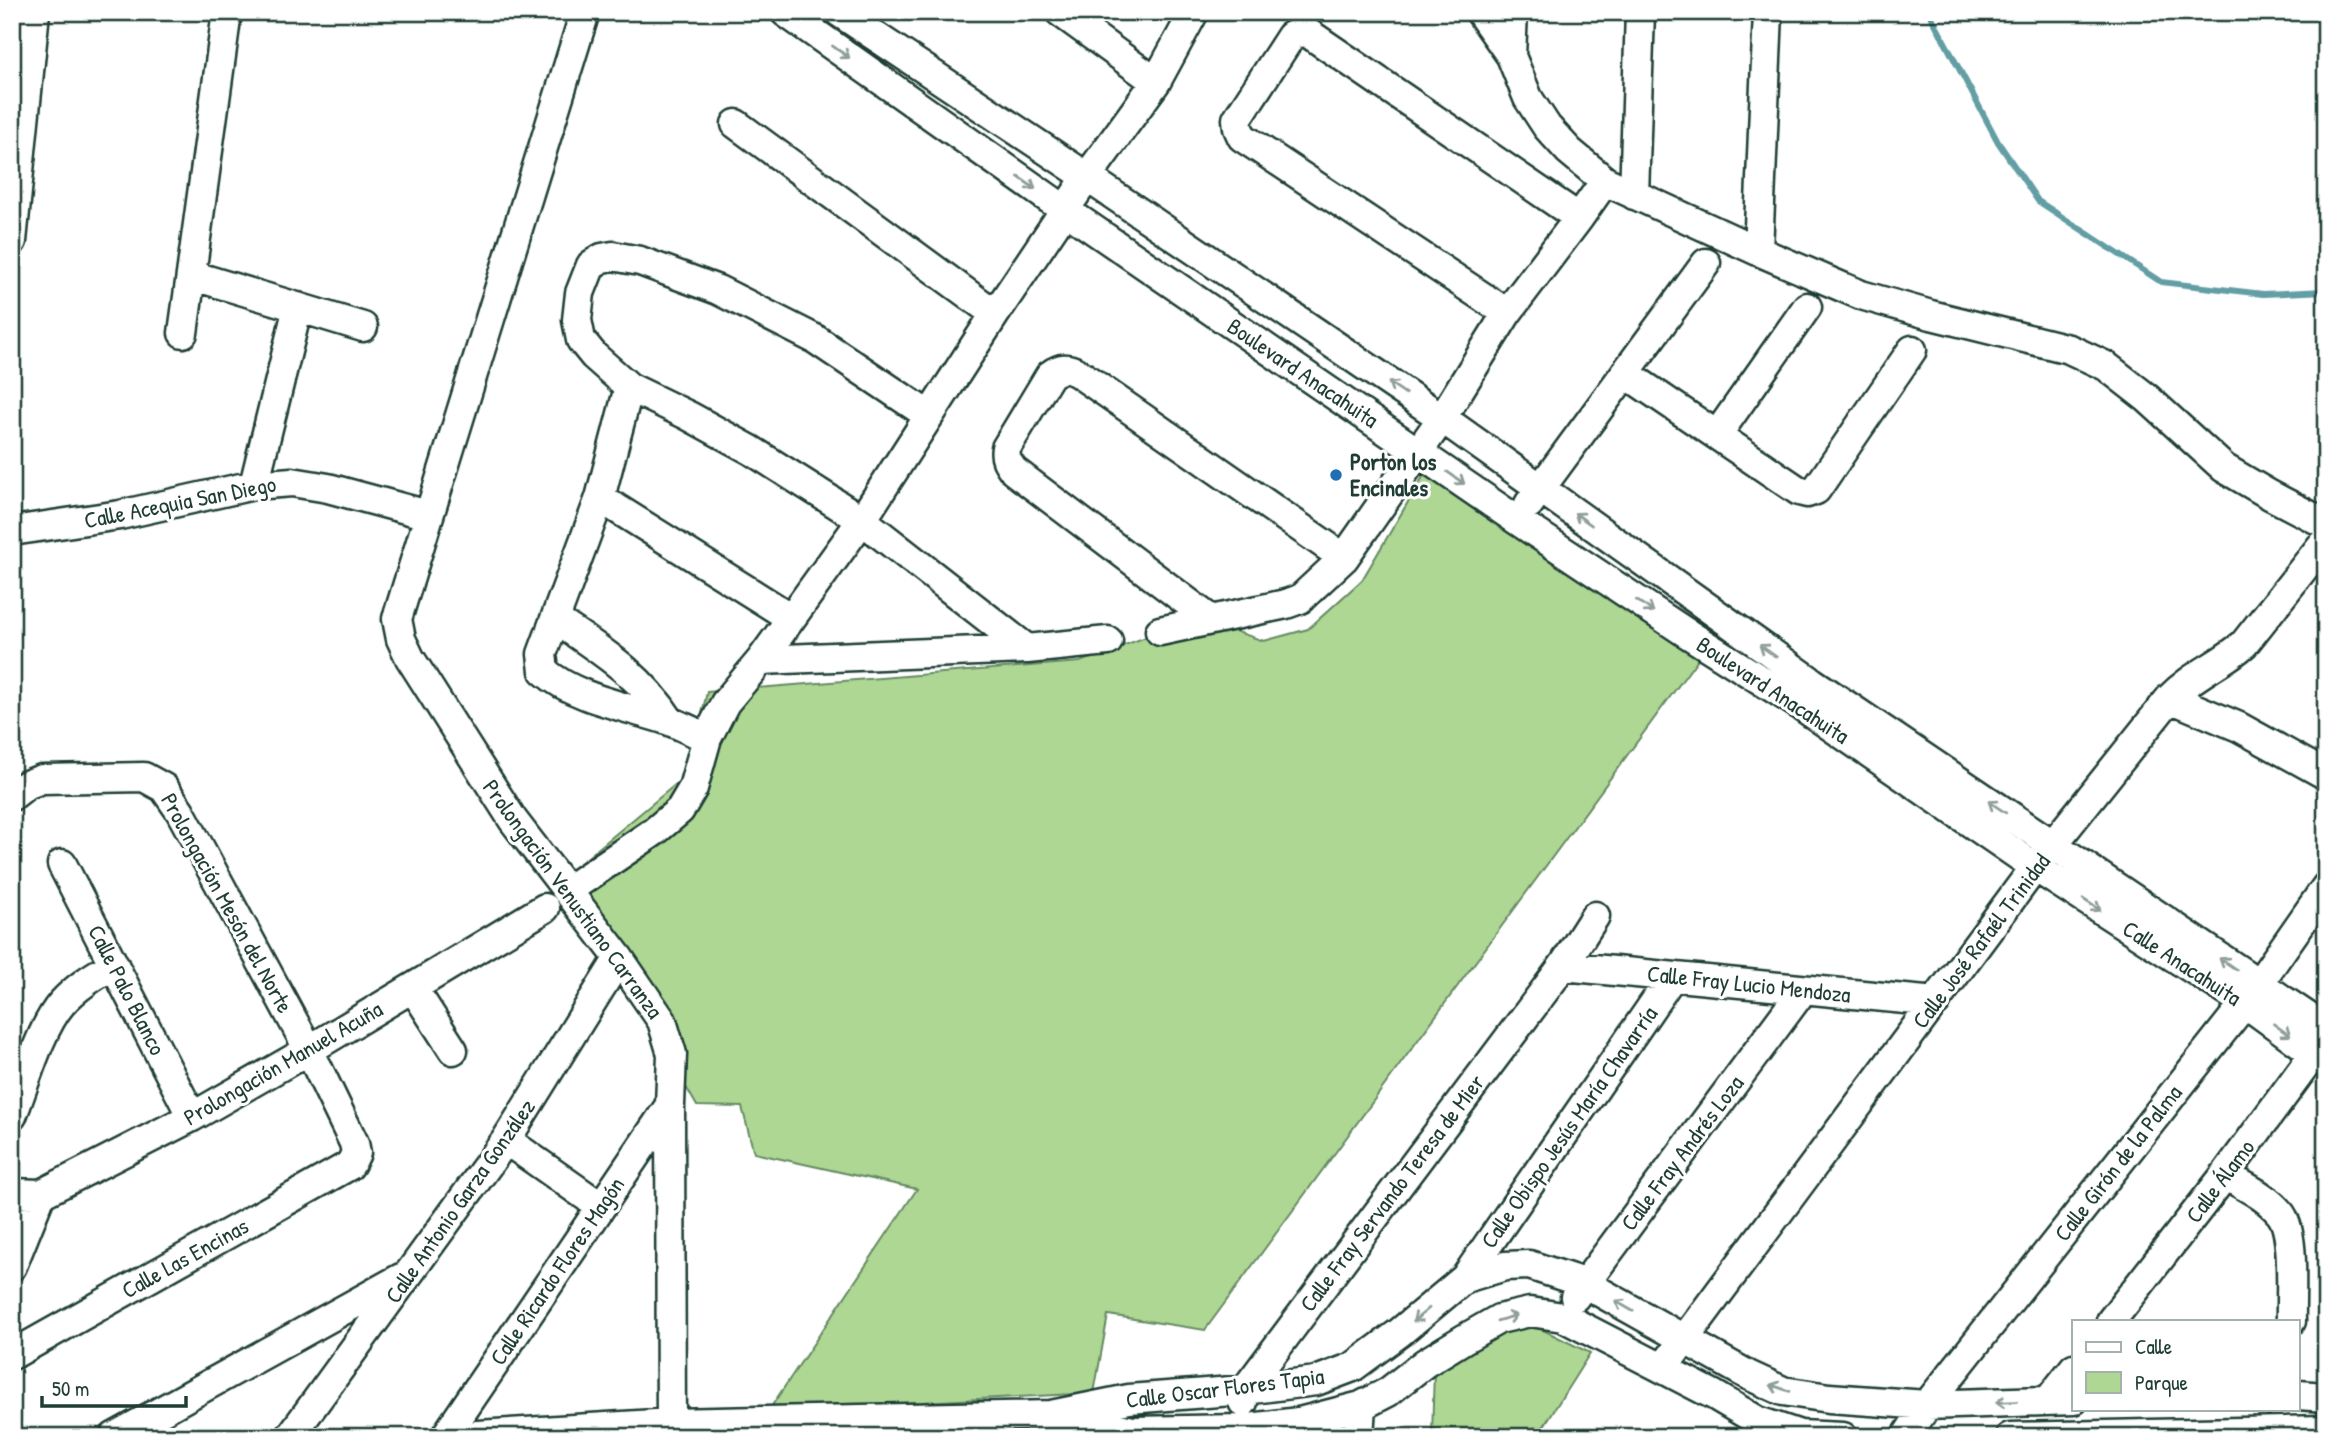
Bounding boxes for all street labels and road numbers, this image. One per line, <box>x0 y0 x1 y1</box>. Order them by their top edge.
street label: Boulevard Anacahuita <box>1222 310 1385 435</box>
street label: Calle Acequia San Diego <box>81 468 278 535</box>
street label: Boulevard Anacahuita <box>1691 629 1856 751</box>
street label: Prolongación Venustiano Carranza <box>476 773 671 1024</box>
street label: Prolongación Mesón del Norte <box>154 787 301 1018</box>
street label: Calle José Rafaél Trinidad <box>1905 847 2057 1035</box>
street label: Calle Anacahuita <box>2117 913 2248 1012</box>
street label: Calle Palo Blanco <box>81 919 174 1060</box>
street label: Calle Fray Lucio Mendoza <box>1646 957 1852 1010</box>
street label: Prolongación Manuel Acuña <box>178 993 388 1132</box>
street label: Calle Obispo Jesús María Chavarría <box>1473 999 1664 1254</box>
street label: Calle Fray Servando Teresa de Mier <box>1292 1068 1491 1318</box>
street label: Calle Fray Andrés Loza <box>1613 1069 1750 1237</box>
street label: Calle Girón de la Palma <box>2047 1078 2189 1247</box>
street label: Calle Antonio Garza González <box>377 1092 542 1309</box>
street label: Calle Álamo <box>2178 1133 2261 1229</box>
street label: Calle Ricardo Flores Magón <box>482 1171 631 1371</box>
street label: Calle Las Encinas <box>116 1210 254 1305</box>
street label: Calle Oscar Flores Tapia <box>1124 1360 1326 1415</box>

